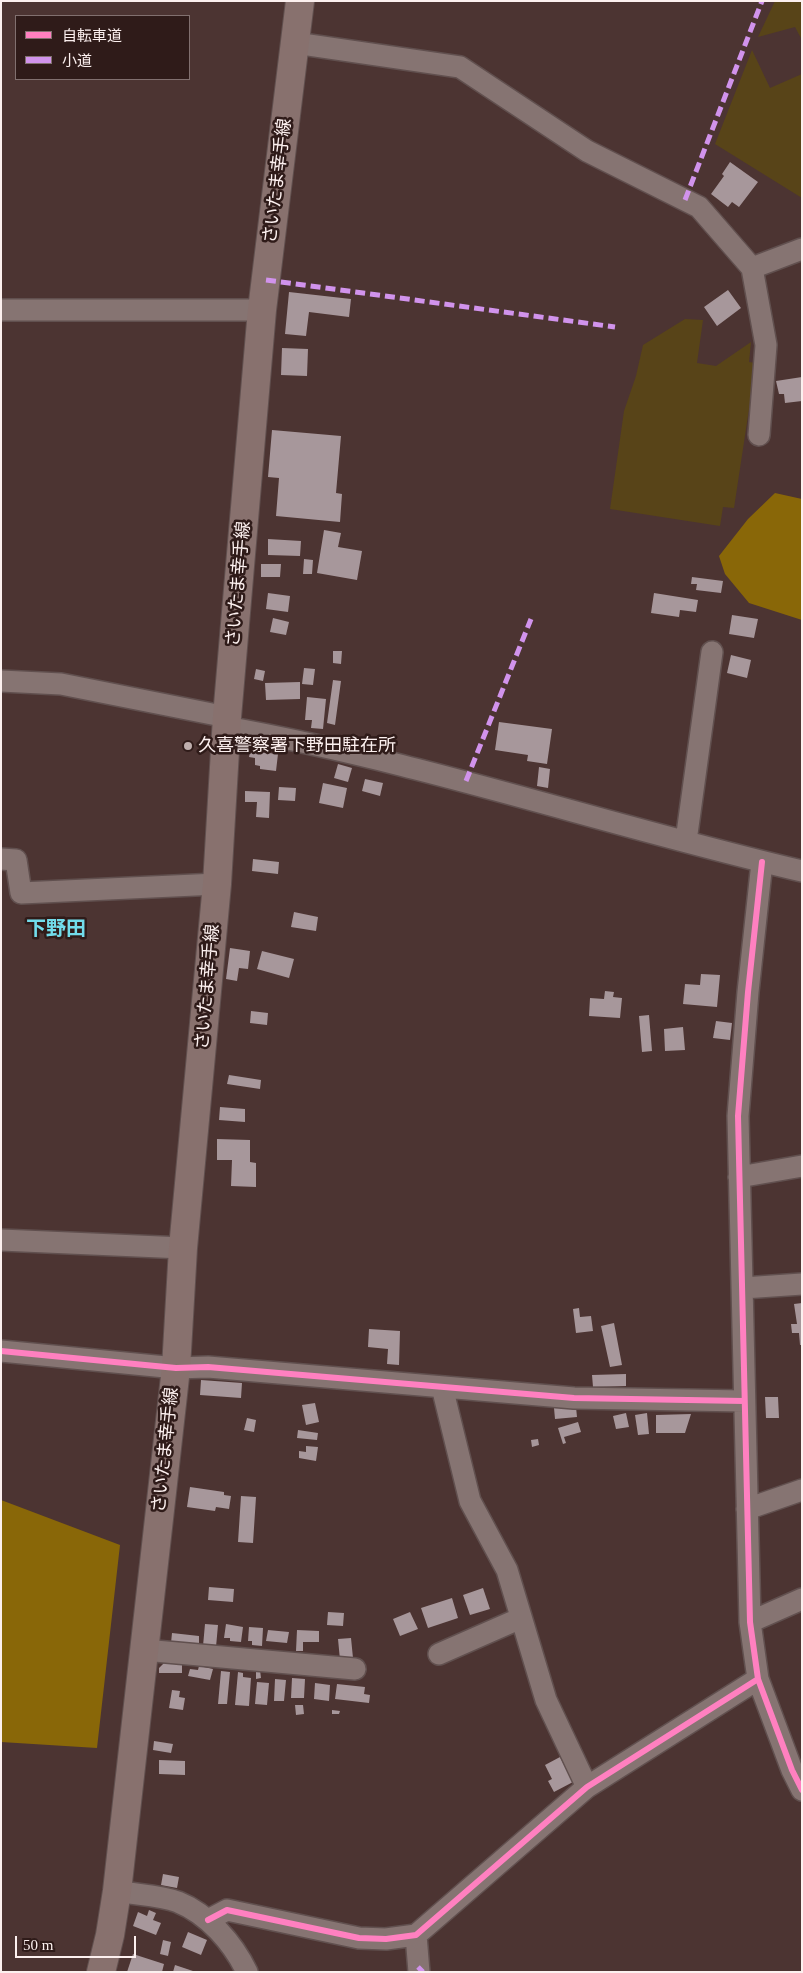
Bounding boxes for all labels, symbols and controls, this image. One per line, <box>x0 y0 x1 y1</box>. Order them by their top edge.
legend <box>15 15 190 80</box>
text: 自転車道 <box>62 28 122 44</box>
text: 小道 <box>62 53 92 69</box>
street label: さいたま幸手線 <box>260 117 296 245</box>
street label: さいたま幸手線 <box>223 520 255 648</box>
place label: 久喜警察署下野田駐在所 <box>198 735 396 757</box>
marker: 久喜警察署下野田駐在所 <box>182 740 194 752</box>
district label: 下野田 <box>26 918 86 942</box>
street label: さいたま幸手線 <box>192 923 224 1051</box>
street label: さいたま幸手線 <box>149 1386 183 1514</box>
scale bar <box>18 1926 139 1958</box>
text: 50 m <box>23 1937 53 1953</box>

